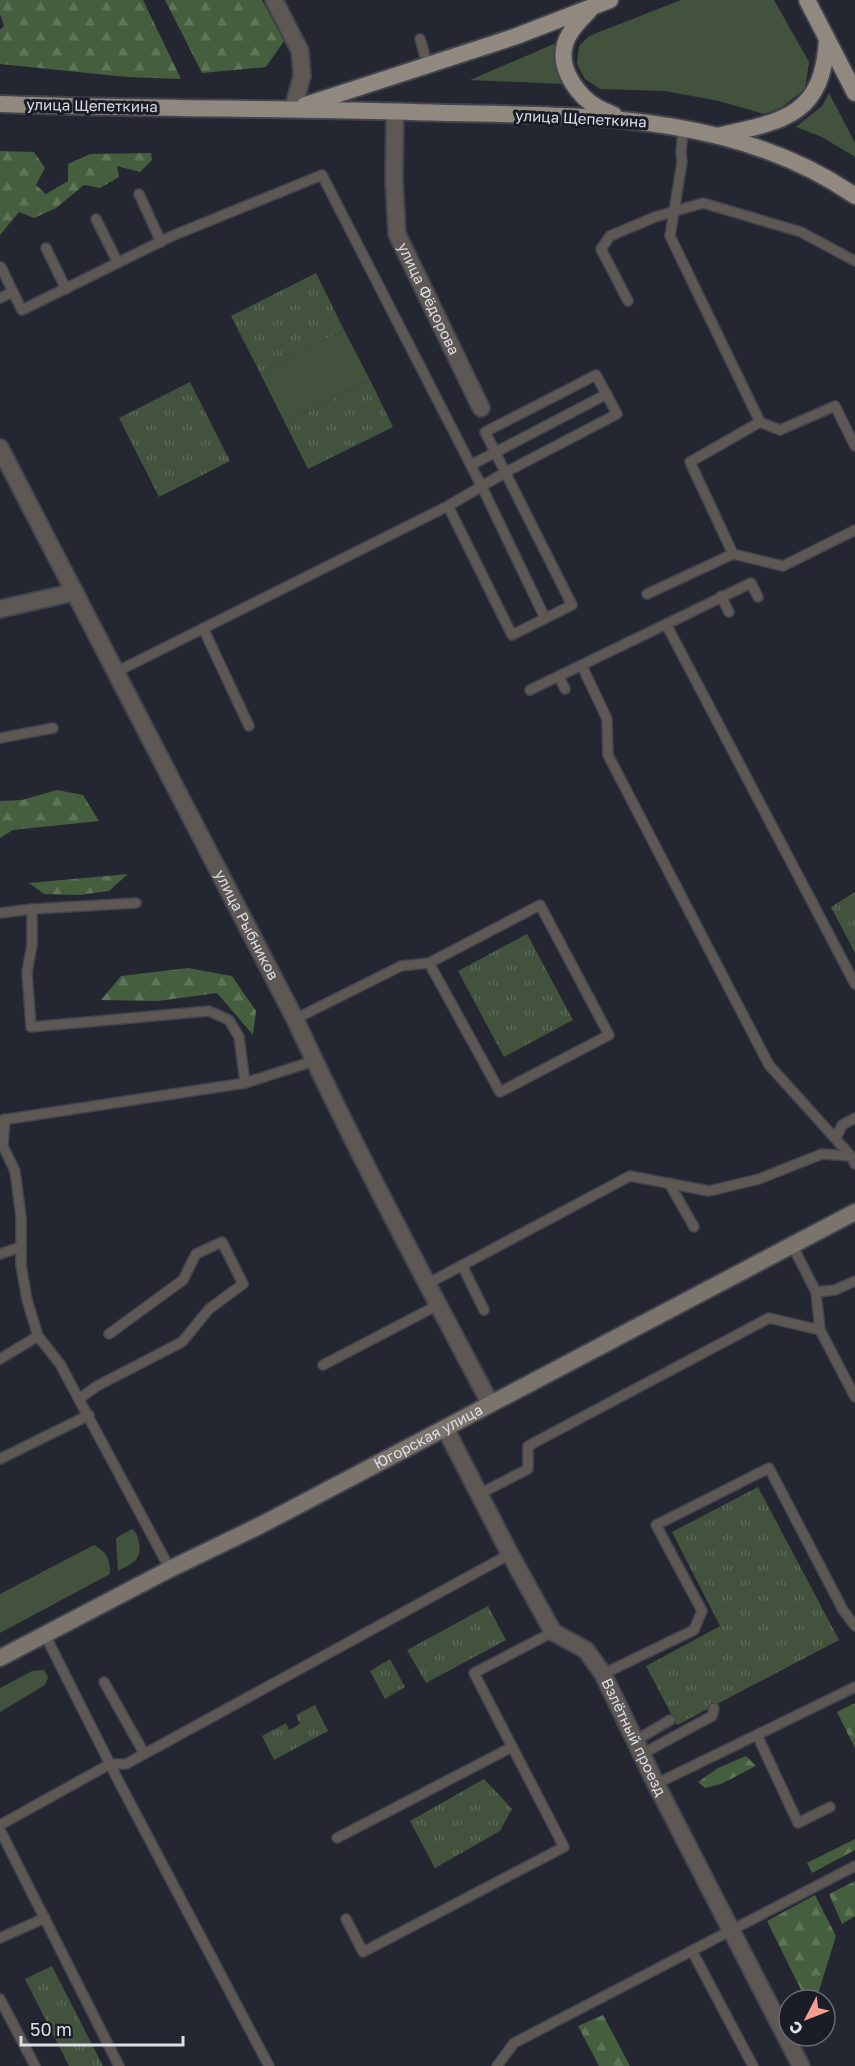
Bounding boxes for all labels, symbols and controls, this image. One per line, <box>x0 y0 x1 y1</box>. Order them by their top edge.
street label: улица Щепеткина <box>26 95 158 115</box>
street label: улица Щепеткина <box>515 106 647 130</box>
street label: улица Фёдорова <box>394 239 464 357</box>
street label: улица Рыбников <box>211 866 283 983</box>
street label: Югорская улица <box>370 1400 485 1472</box>
street label: Взлётный проезд <box>598 1675 671 1799</box>
north arrow <box>777 1988 837 2048</box>
scale bar <box>21 2009 183 2047</box>
text: С <box>785 2017 807 2039</box>
text: 50 m <box>30 2018 72 2040</box>

